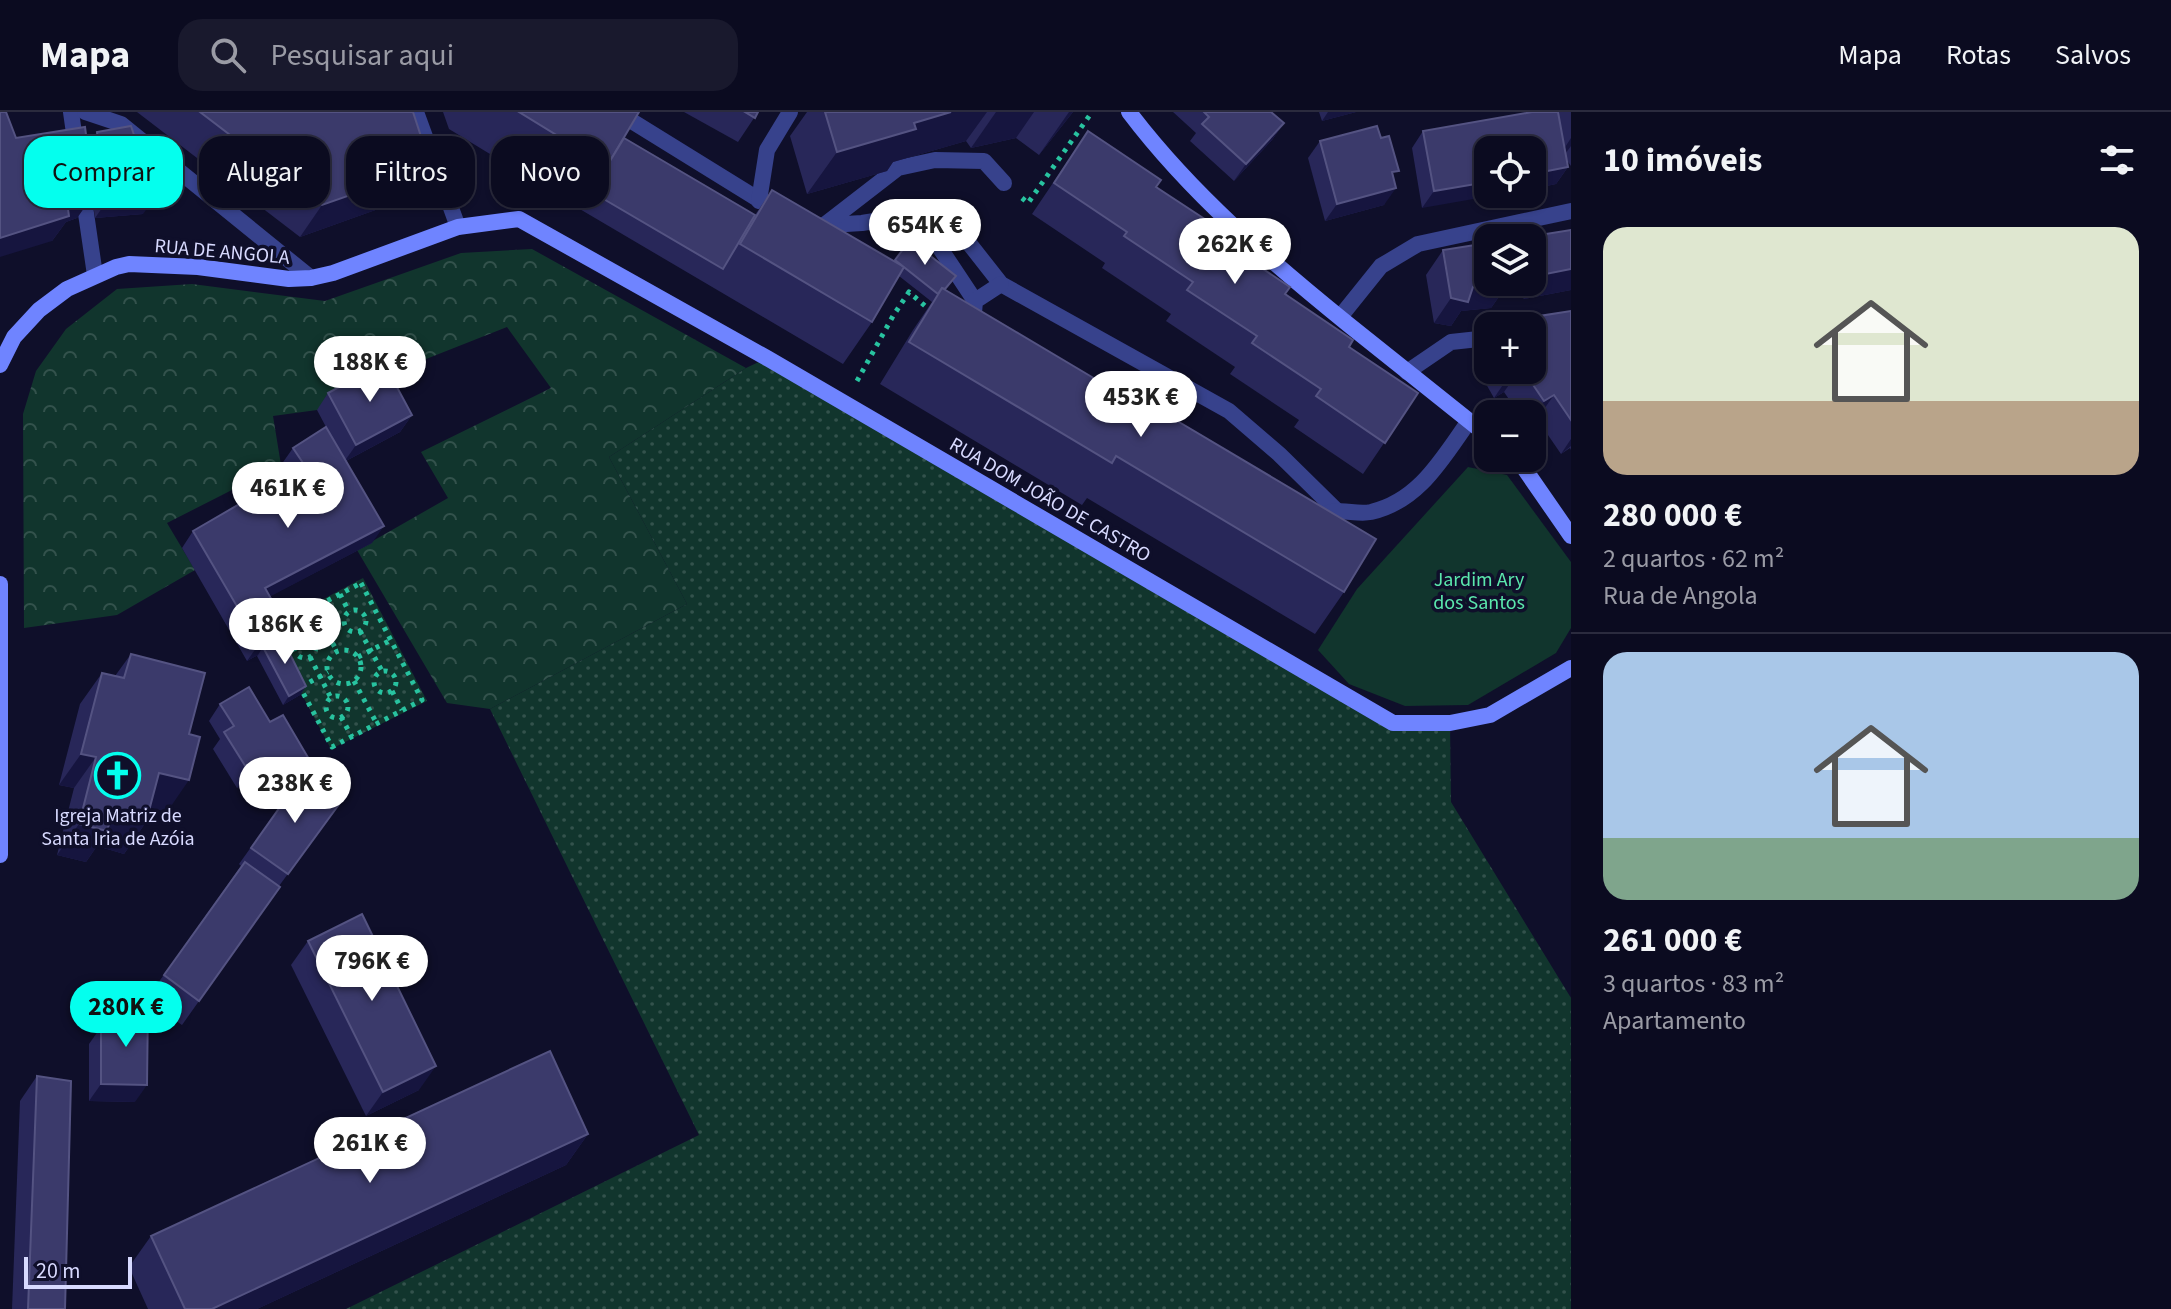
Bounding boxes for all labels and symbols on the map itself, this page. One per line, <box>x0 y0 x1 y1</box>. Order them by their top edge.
pin: 654K € <box>860 199 990 267</box>
pin: 262K € <box>1170 218 1300 286</box>
street label: RUA DE ANGOLA <box>153 232 291 272</box>
pin: 188K € <box>305 336 435 404</box>
pin: 453K € <box>1076 371 1206 439</box>
street label: RUA DOM JOÃO DE CASTRO <box>944 431 1156 569</box>
pin: 461K € <box>223 462 353 530</box>
park label: Jardim Ary dos Santos <box>1433 566 1525 617</box>
pin: 186K € <box>220 598 350 666</box>
church icon: Igreja Matriz de Santa Iria de Azóia <box>94 752 142 800</box>
pin: 238K € <box>230 757 360 825</box>
place label: Igreja Matriz de Santa Iria de Azóia <box>41 802 195 853</box>
pin: 796K € <box>307 935 437 1003</box>
pin: 280K € <box>61 981 191 1049</box>
pin: 261K € <box>305 1117 435 1185</box>
scale bar <box>24 1253 132 1289</box>

